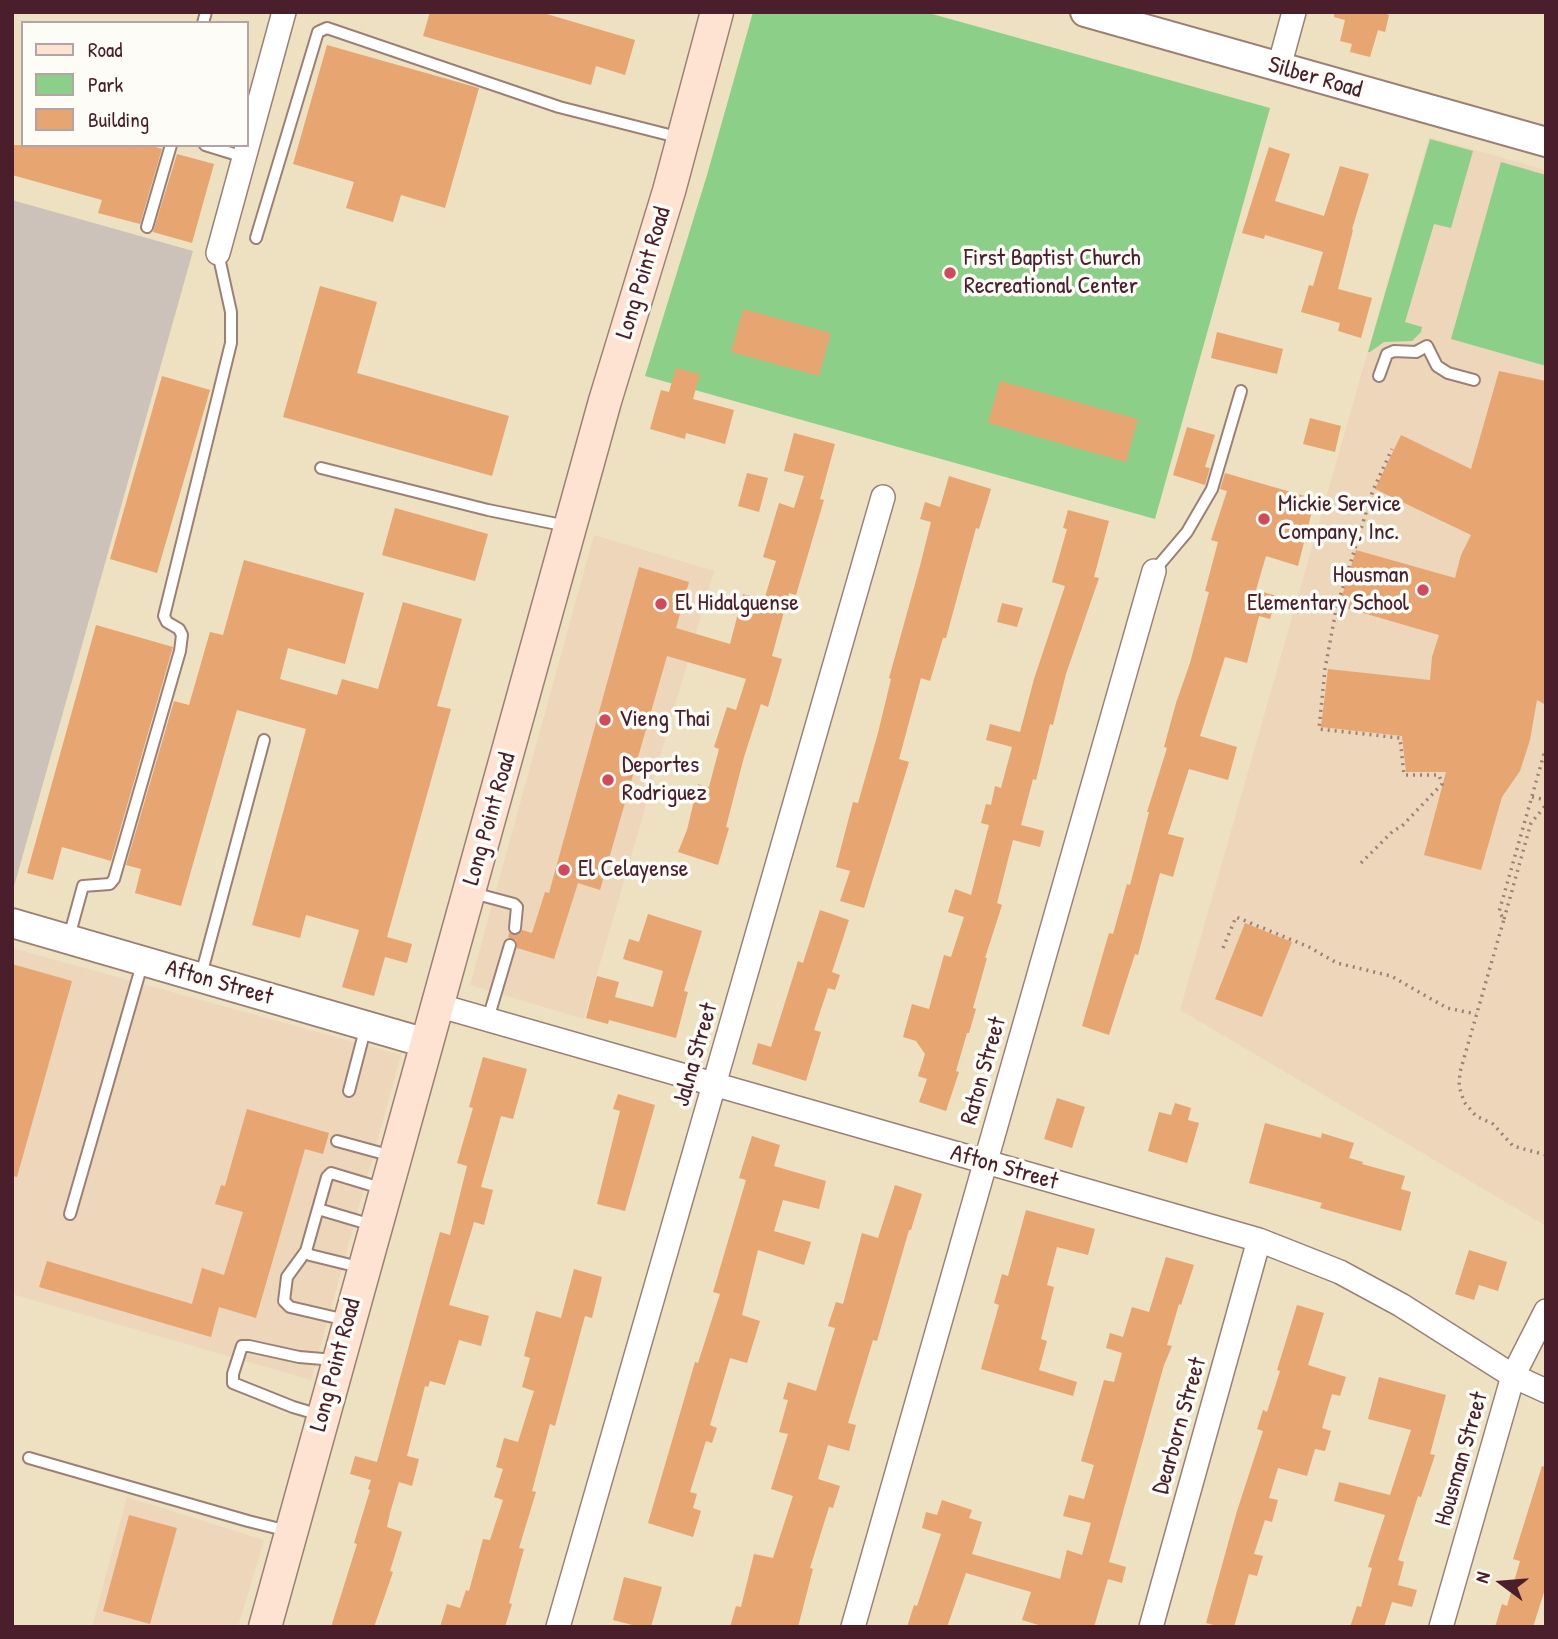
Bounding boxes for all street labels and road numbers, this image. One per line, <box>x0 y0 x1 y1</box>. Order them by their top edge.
street label: Silber Road <box>1265 51 1365 105</box>
street label: Long Point Road <box>610 204 678 342</box>
street label: Long Point Road <box>457 750 523 888</box>
street label: Afton Street <box>162 954 276 1012</box>
street label: Jalna Street <box>668 1000 724 1110</box>
street label: Raton Street <box>955 1014 1013 1128</box>
street label: Afton Street <box>947 1139 1061 1197</box>
street label: Long Point Road <box>304 1295 368 1435</box>
street label: Dearborn Street <box>1147 1354 1213 1498</box>
street label: Housman Street <box>1429 1389 1495 1529</box>

